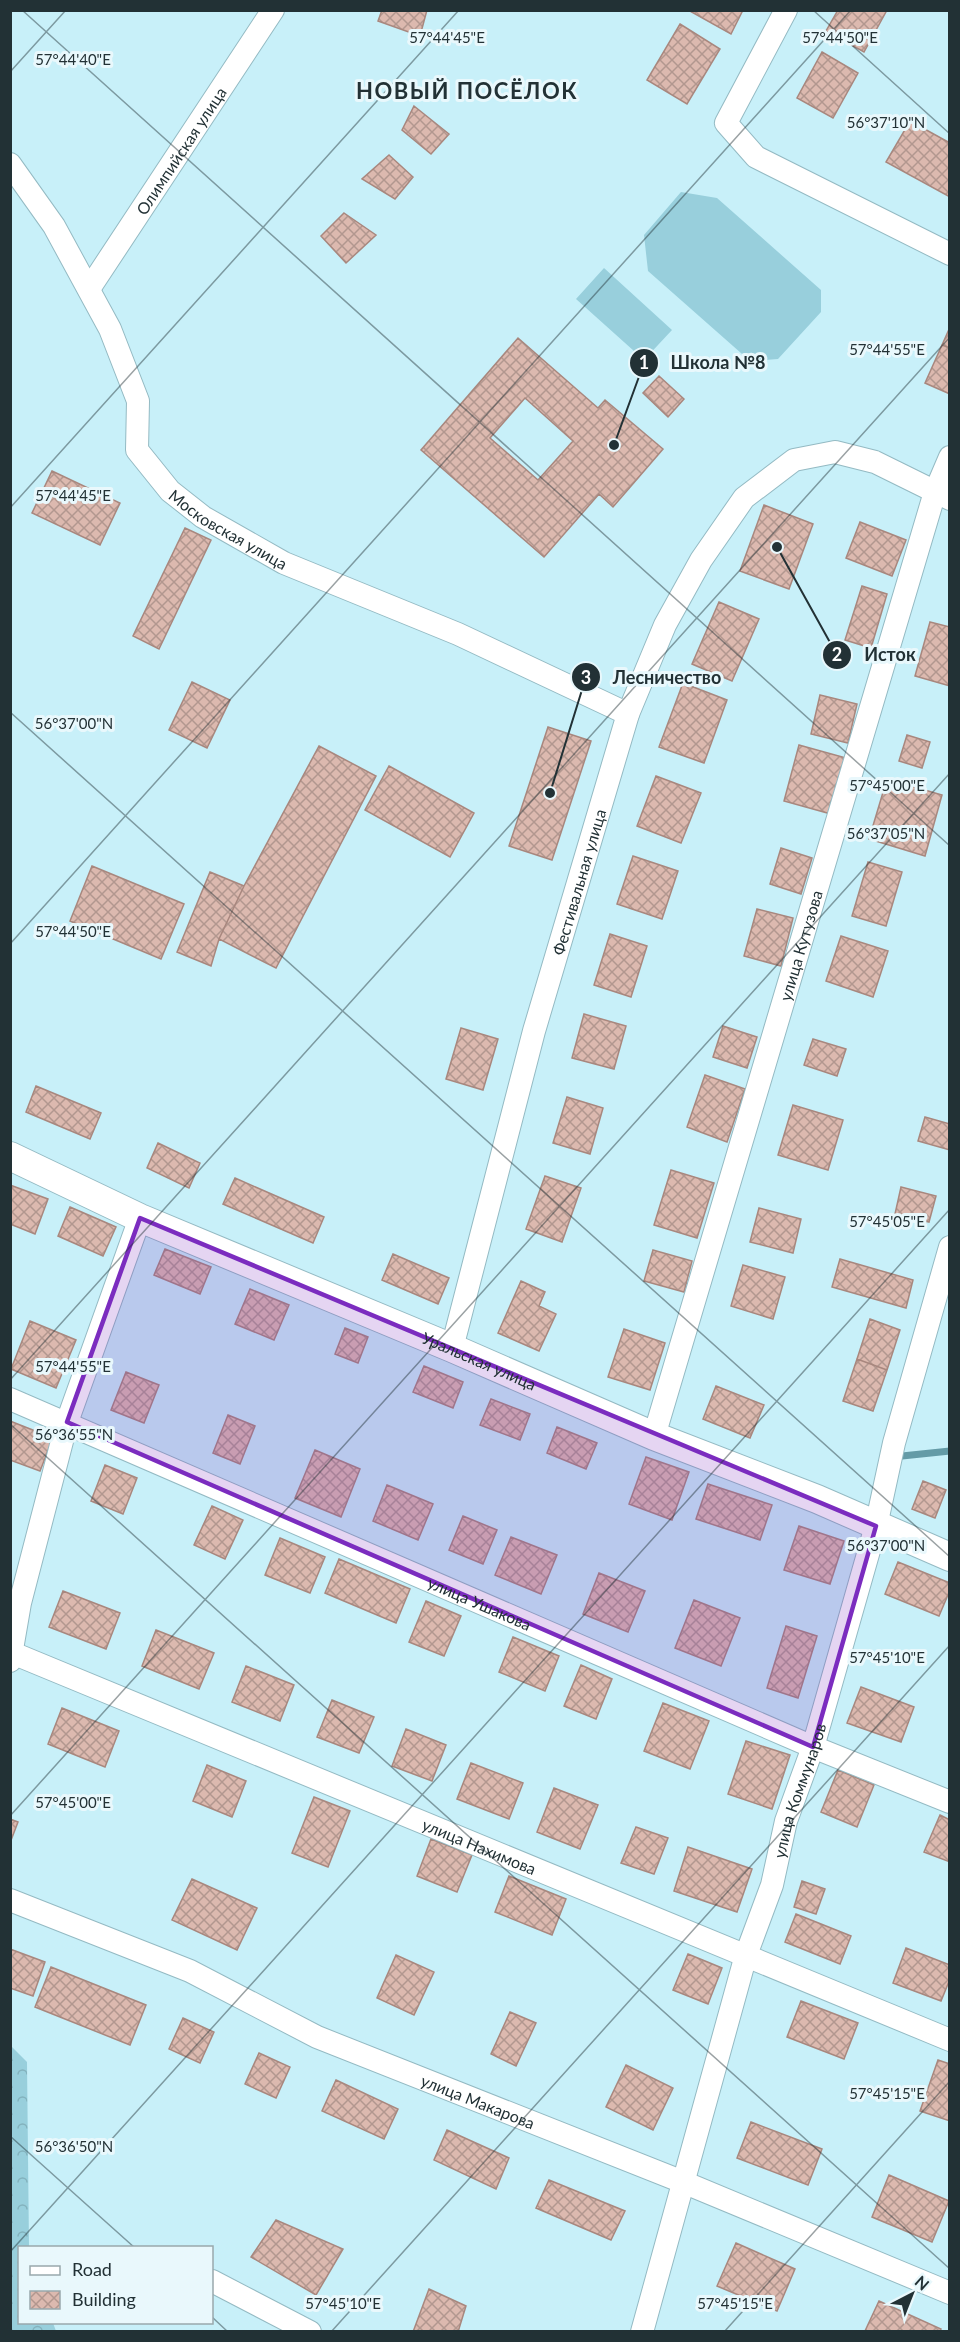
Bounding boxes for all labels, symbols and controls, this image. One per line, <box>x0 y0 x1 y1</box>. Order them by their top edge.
text: 57°44'45"E <box>409 28 485 46</box>
text: 57°44'50"E <box>802 28 878 46</box>
text: 57°44'40"E <box>35 50 111 68</box>
district label: НОВЫЙ ПОСЁЛОК <box>356 77 578 104</box>
street label: Олимпийская улица <box>131 83 229 218</box>
text: 56°37'10"N <box>847 113 925 131</box>
text: 57°44'55"E <box>849 340 925 358</box>
callout: Школа №8 <box>629 345 778 381</box>
text: 1 <box>639 351 649 373</box>
text: Школа №8 <box>671 351 765 373</box>
street label: Московская улица <box>166 485 291 573</box>
text: 57°44'45"E <box>35 486 111 504</box>
callout: Исток <box>822 637 927 673</box>
text: 2 <box>832 643 842 665</box>
text: Исток <box>864 643 916 665</box>
callout: Лесничество <box>571 659 734 695</box>
text: 3 <box>581 666 591 688</box>
text: Лесничество <box>612 666 721 688</box>
text: 56°37'00"N <box>35 714 113 732</box>
text: 57°45'00"E <box>849 776 925 794</box>
street label: Фестивальная улица <box>548 807 609 957</box>
text: 56°37'05"N <box>847 824 925 842</box>
street label: улица Кутузова <box>775 888 826 1003</box>
text: 57°44'50"E <box>35 922 111 940</box>
text: 57°45'05"E <box>849 1212 925 1230</box>
street label: Уральская улица <box>419 1327 539 1393</box>
text: 57°44'55"E <box>35 1357 111 1375</box>
text: 56°36'55"N <box>35 1425 113 1443</box>
text: 56°37'00"N <box>847 1536 925 1554</box>
street label: улица Ушакова <box>425 1572 534 1633</box>
text: 57°45'10"E <box>849 1648 925 1666</box>
street label: улица Коммунаров <box>769 1721 829 1860</box>
text: 57°45'00"E <box>35 1793 111 1811</box>
street label: улица Нахимова <box>420 1814 539 1878</box>
street label: улица Макарова <box>419 2070 538 2132</box>
text: 57°45'15"E <box>849 2084 925 2102</box>
text: 56°36'50"N <box>35 2137 113 2155</box>
legend <box>18 2246 213 2324</box>
text: Road <box>72 2258 112 2280</box>
north arrow <box>882 2264 942 2324</box>
text: N <box>911 2271 933 2294</box>
text: Building <box>72 2288 136 2310</box>
text: 57°45'10"E <box>305 2294 381 2312</box>
text: 57°45'15"E <box>697 2294 773 2312</box>

